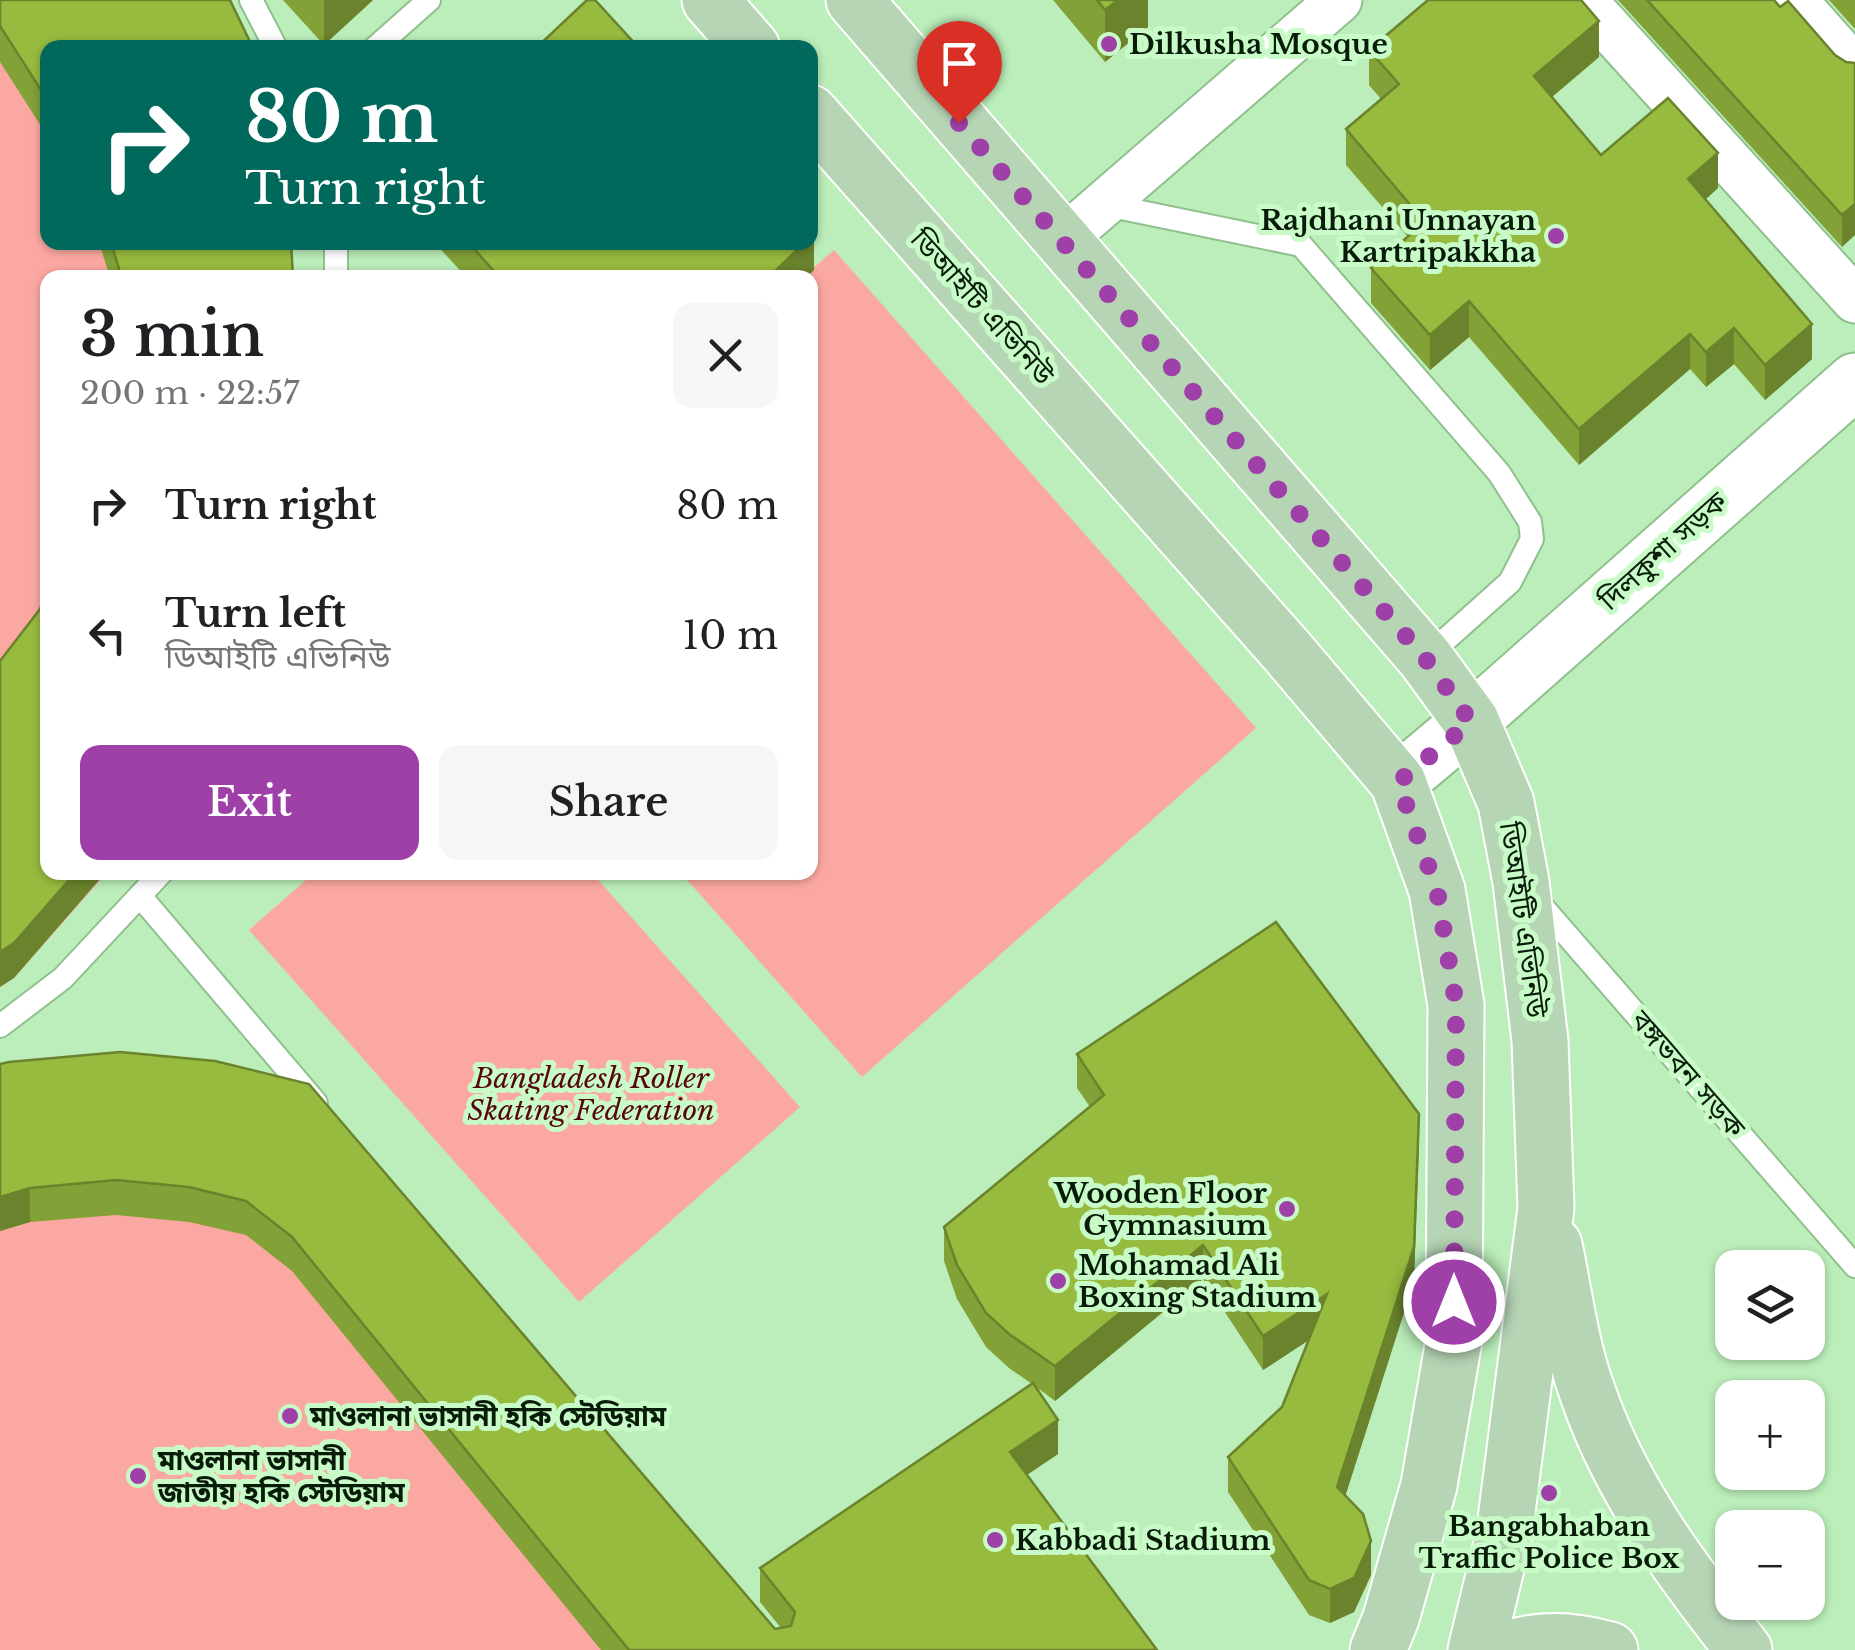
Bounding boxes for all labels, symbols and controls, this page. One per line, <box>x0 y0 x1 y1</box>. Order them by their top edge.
pin <box>917 21 1002 124</box>
place label: Dilkusha Mosque <box>1129 27 1388 62</box>
marker: Dilkusha Mosque <box>1098 33 1120 55</box>
icon: arrive <box>932 36 987 91</box>
text: 80 m <box>245 74 438 161</box>
icon: right <box>80 80 210 210</box>
text: Turn right <box>245 160 486 216</box>
place label: Rajdhani Unnayan Kartripakkha <box>1260 203 1536 270</box>
street label: ডিআইটি এভিনিউ <box>902 221 1062 393</box>
marker: Rajdhani Unnayan Kartripakkha <box>1545 225 1567 247</box>
text: 3 min <box>80 298 264 372</box>
button: close <box>673 303 778 408</box>
text: 200 m · 22:57 <box>80 373 299 413</box>
icon: right <box>80 478 135 533</box>
text: Turn right <box>165 482 376 529</box>
text: 80 m <box>676 482 778 529</box>
street label: দিলকুশা সড়ক <box>1591 484 1735 618</box>
text: Turn left <box>165 590 346 637</box>
icon: left <box>80 608 135 663</box>
text: 10 m <box>682 612 778 659</box>
text: ডিআইটি এভিনিউ <box>165 637 391 677</box>
button: Exit <box>80 745 419 860</box>
button: Share <box>439 745 778 860</box>
street label: ডিআইটি এভিনিউ <box>1492 819 1554 1021</box>
street label: বঙ্গভবন সড়ক <box>1623 1002 1753 1145</box>
park label: Bangladesh Roller Skating Federation <box>467 1061 715 1128</box>
place label: Wooden Floor Gymnasium <box>1053 1176 1267 1243</box>
marker: Wooden Floor Gymnasium <box>1276 1198 1298 1220</box>
place label: Mohamad Ali Boxing Stadium <box>1078 1248 1317 1315</box>
position arrow <box>1402 1250 1506 1354</box>
map controls <box>1715 1250 1825 1620</box>
button: layers <box>1715 1250 1825 1360</box>
marker: Mohamad Ali Boxing Stadium <box>1047 1270 1069 1292</box>
button: + <box>1715 1380 1825 1490</box>
place label: মাওলানা ভাসানী হকি স্টেডিয়াম <box>309 1399 667 1434</box>
marker: মাওলানা ভাসানী হকি স্টেডিয়াম <box>279 1405 301 1427</box>
place label: মাওলানা ভাসানী জাতীয় হকি স্টেডিয়াম <box>157 1443 405 1510</box>
marker: মাওলানা ভাসানী জাতীয় হকি স্টেডিয়াম <box>127 1465 149 1487</box>
marker: Bangabhaban Traffic Police Box <box>1538 1482 1560 1504</box>
place label: Bangabhaban Traffic Police Box <box>1419 1509 1680 1576</box>
button: − <box>1715 1510 1825 1620</box>
place label: Kabbadi Stadium <box>1015 1523 1270 1558</box>
marker: Kabbadi Stadium <box>984 1529 1006 1551</box>

